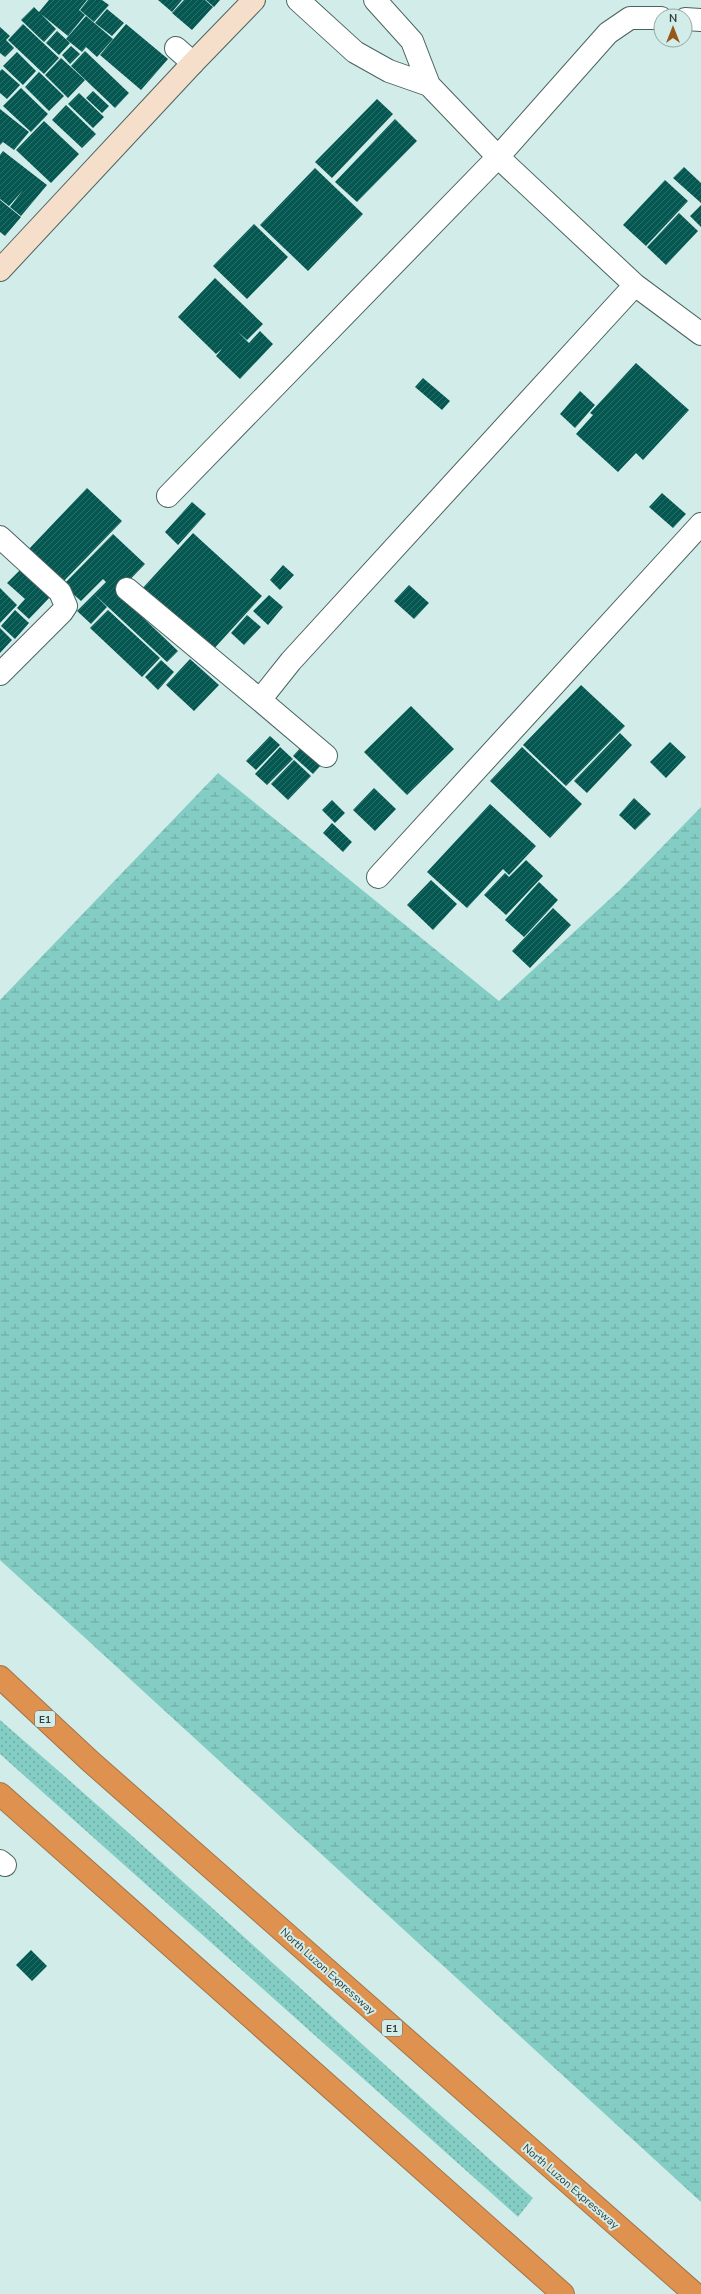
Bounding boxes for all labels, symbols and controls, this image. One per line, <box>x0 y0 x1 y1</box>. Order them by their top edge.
north arrow <box>653 8 693 48</box>
text: N <box>669 11 677 26</box>
road number: E1 <box>35 1711 55 1727</box>
street label: North Luzon Expressway <box>277 1925 379 2018</box>
road number: E1 <box>382 2020 402 2036</box>
street label: North Luzon Expressway <box>519 2140 622 2233</box>

